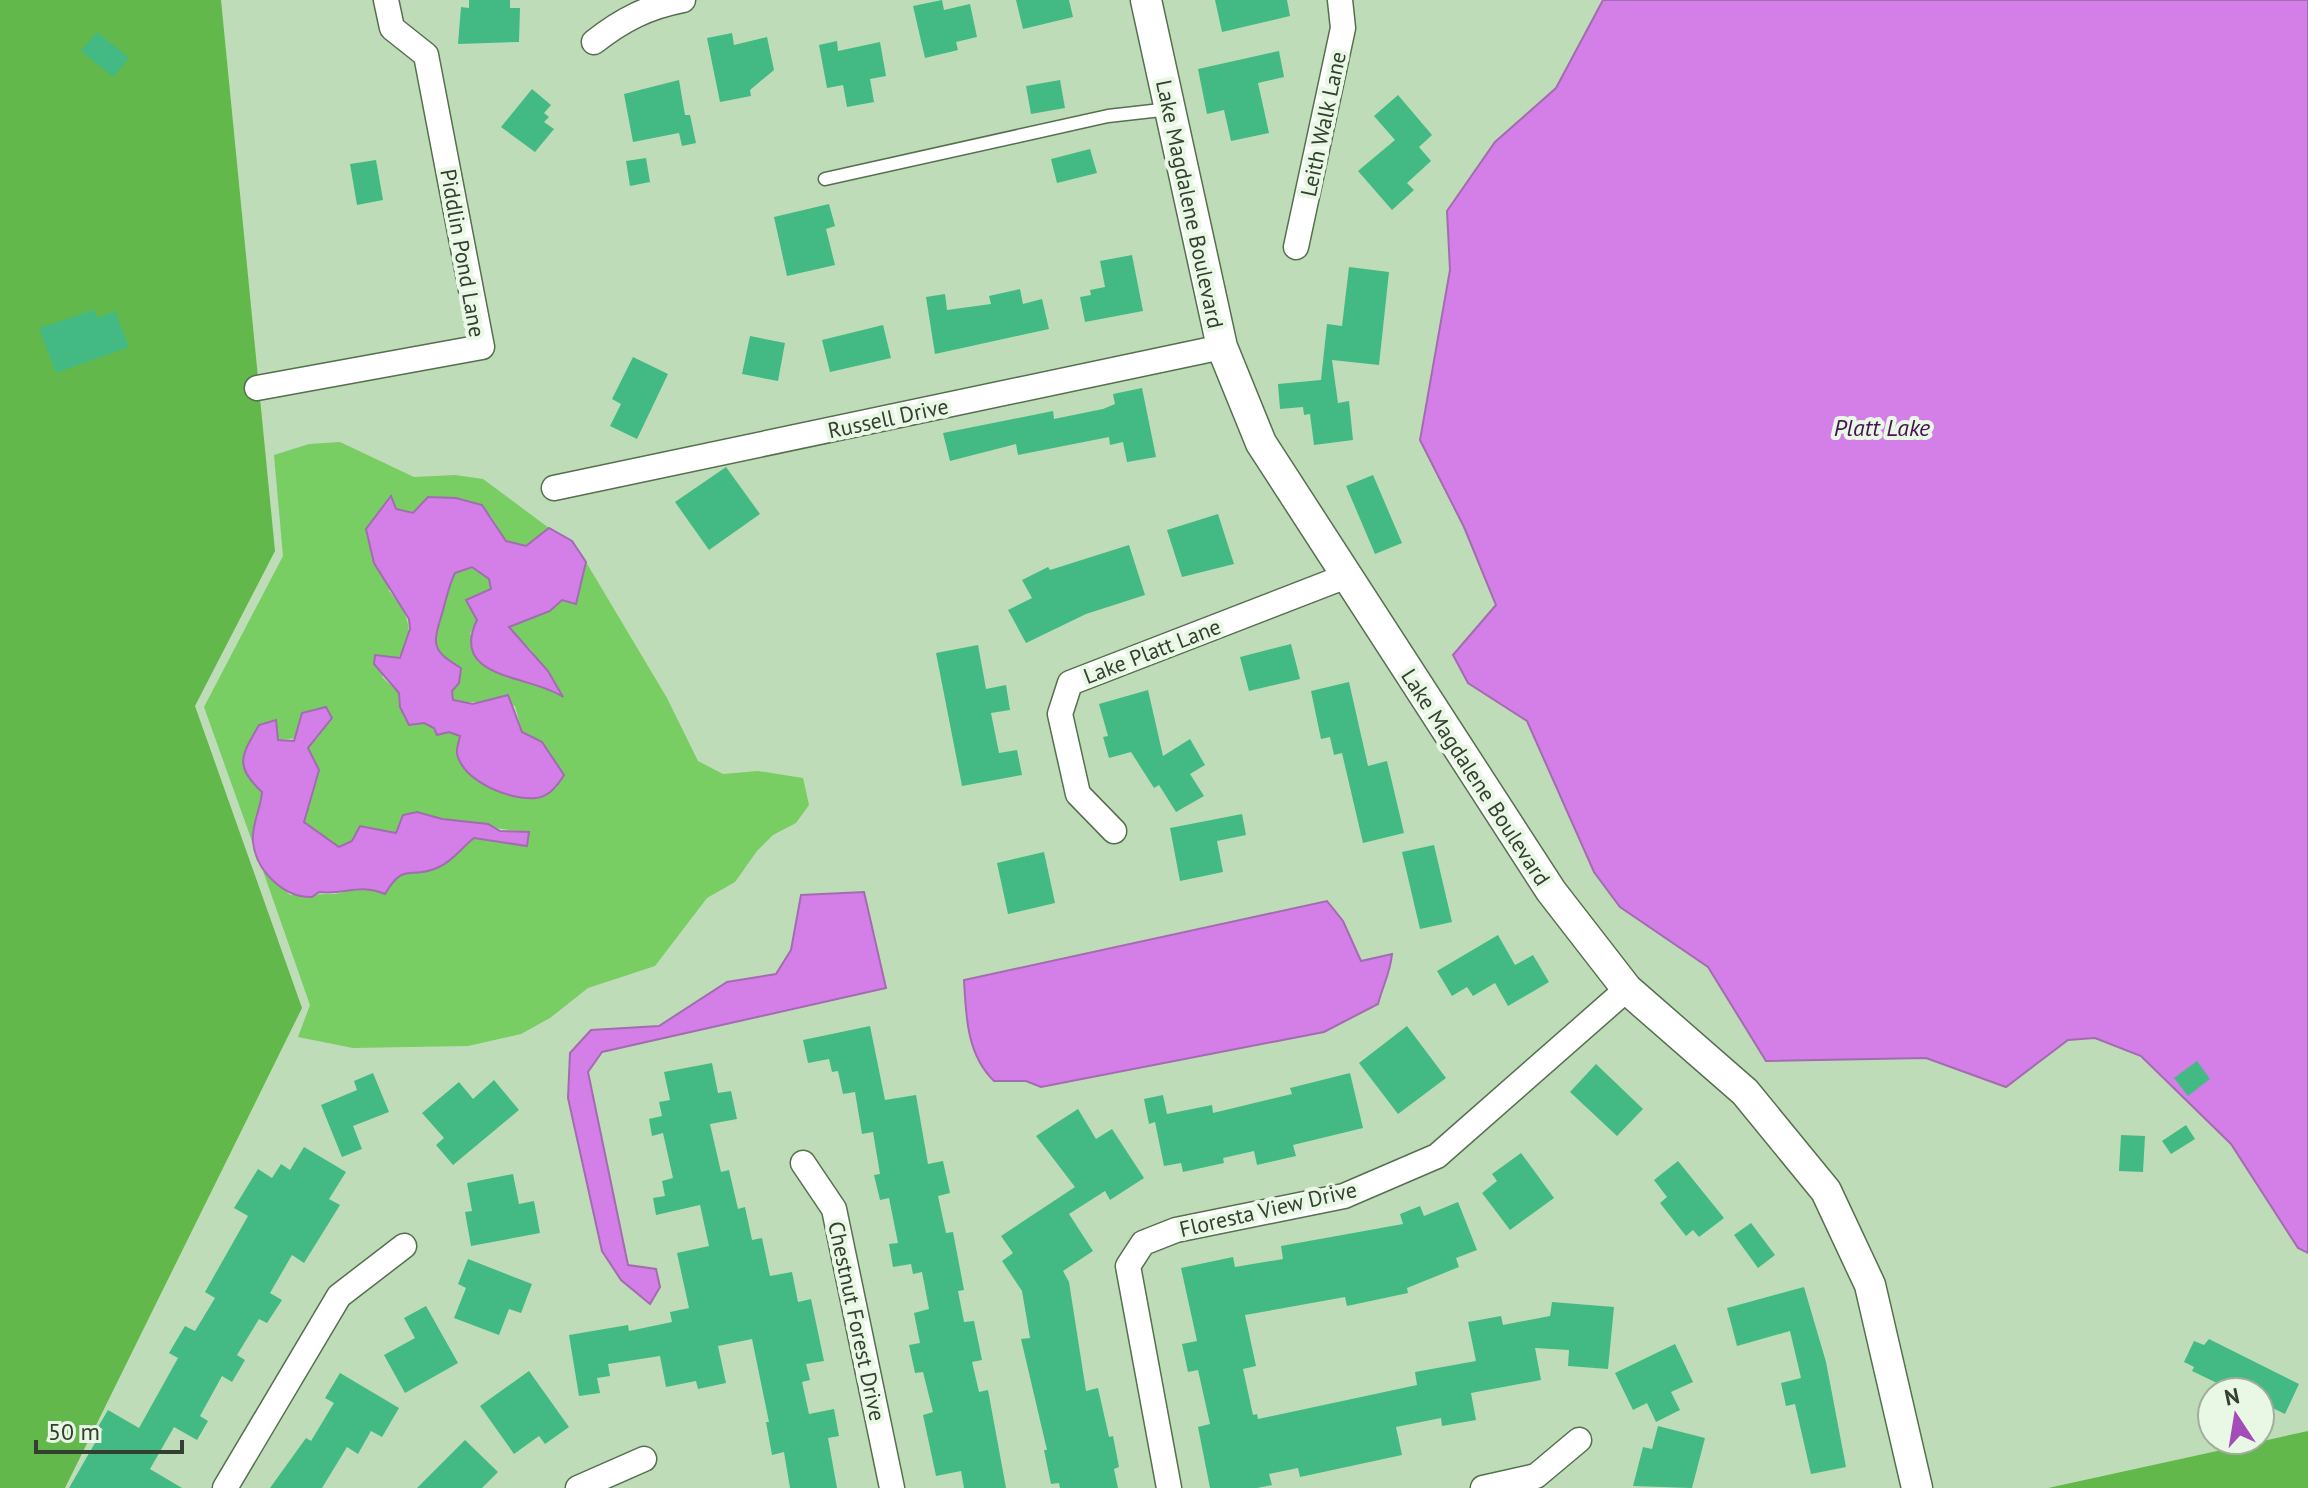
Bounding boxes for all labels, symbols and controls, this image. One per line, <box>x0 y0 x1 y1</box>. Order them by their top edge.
street label: Leith Walk Lane <box>1294 49 1352 199</box>
street label: Lake Magdalene Boulevard <box>1150 77 1230 331</box>
street label: Piddlin Pond Lane <box>434 167 492 339</box>
street label: Russell Drive <box>825 392 951 444</box>
water label: Platt Lake <box>1834 412 1930 443</box>
street label: Lake Platt Lane <box>1079 612 1225 690</box>
street label: Lake Magdalene Boulevard <box>1395 663 1557 891</box>
street label: Floresta View Drive <box>1177 1175 1359 1243</box>
street label: Chestnut Forest Drive <box>822 1219 892 1423</box>
north arrow <box>2196 1376 2276 1456</box>
text: N <box>2222 1381 2242 1412</box>
scale bar <box>36 1404 182 1454</box>
text: 50 m <box>48 1416 100 1447</box>

